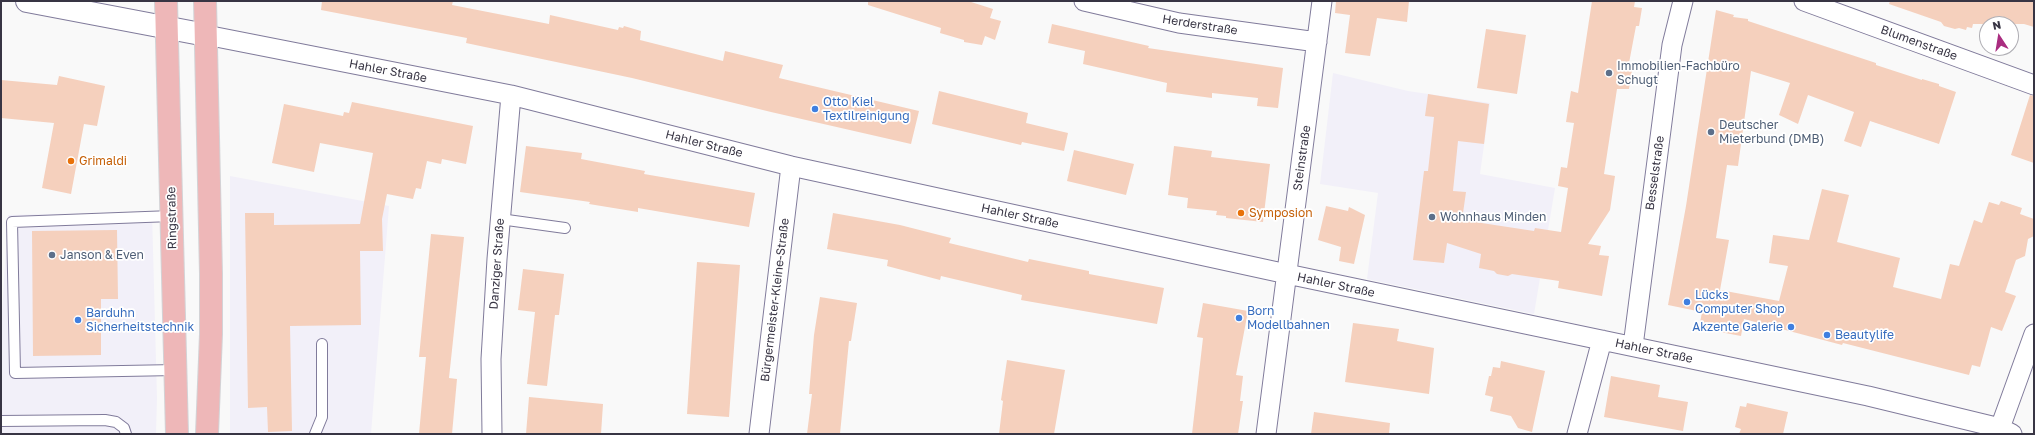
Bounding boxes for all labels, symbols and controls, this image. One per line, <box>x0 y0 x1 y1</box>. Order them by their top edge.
street label: Herderstraße <box>1161 12 1239 38</box>
north arrow <box>1979 16 2019 56</box>
text: N <box>1991 18 2002 32</box>
street label: Blumenstraße <box>1879 22 1959 64</box>
street label: Hahler Straße <box>348 56 428 86</box>
place label: Immobilien-Fachbüro Schugt <box>1617 59 1740 87</box>
marker: Immobilien-Fachbüro Schugt <box>1604 68 1614 78</box>
place label: Otto Kiel Textilreinigung <box>823 95 910 123</box>
marker: Otto Kiel Textilreinigung <box>810 104 820 114</box>
place label: Deutscher Mieterbund (DMB) <box>1719 118 1824 146</box>
street label: Steinstraße <box>1290 124 1314 192</box>
street label: Hahler Straße <box>664 127 744 161</box>
marker: Deutscher Mieterbund (DMB) <box>1706 127 1716 137</box>
street label: Besselstraße <box>1643 135 1667 211</box>
place label: Grimaldi <box>79 154 127 168</box>
marker: Grimaldi <box>66 156 76 166</box>
street label: Ringstraße <box>164 187 180 249</box>
street label: Hahler Straße <box>980 201 1060 231</box>
place label: Symposion <box>1249 206 1313 220</box>
marker: Symposion <box>1236 208 1246 218</box>
place label: Wohnhaus Minden <box>1440 210 1546 224</box>
marker: Wohnhaus Minden <box>1427 212 1437 222</box>
street label: Bürgermeister-Kleine-Straße <box>758 217 792 383</box>
street label: Danziger Straße <box>487 218 507 310</box>
place label: Janson & Even <box>60 248 144 262</box>
marker: Janson & Even <box>47 250 57 260</box>
street label: Hahler Straße <box>1296 270 1376 300</box>
place label: Lücks Computer Shop <box>1695 288 1785 316</box>
marker: Lücks Computer Shop <box>1682 297 1692 307</box>
place label: Born Modellbahnen <box>1247 304 1330 332</box>
place label: Barduhn Sicherheitstechnik <box>86 306 194 334</box>
marker: Born Modellbahnen <box>1234 313 1244 323</box>
marker: Barduhn Sicherheitstechnik <box>73 315 83 325</box>
place label: Akzente Galerie <box>1692 320 1783 334</box>
marker: Akzente Galerie <box>1786 322 1796 332</box>
place label: Beautylife <box>1835 328 1894 342</box>
marker: Beautylife <box>1822 330 1832 340</box>
street label: Hahler Straße <box>1614 336 1694 366</box>

